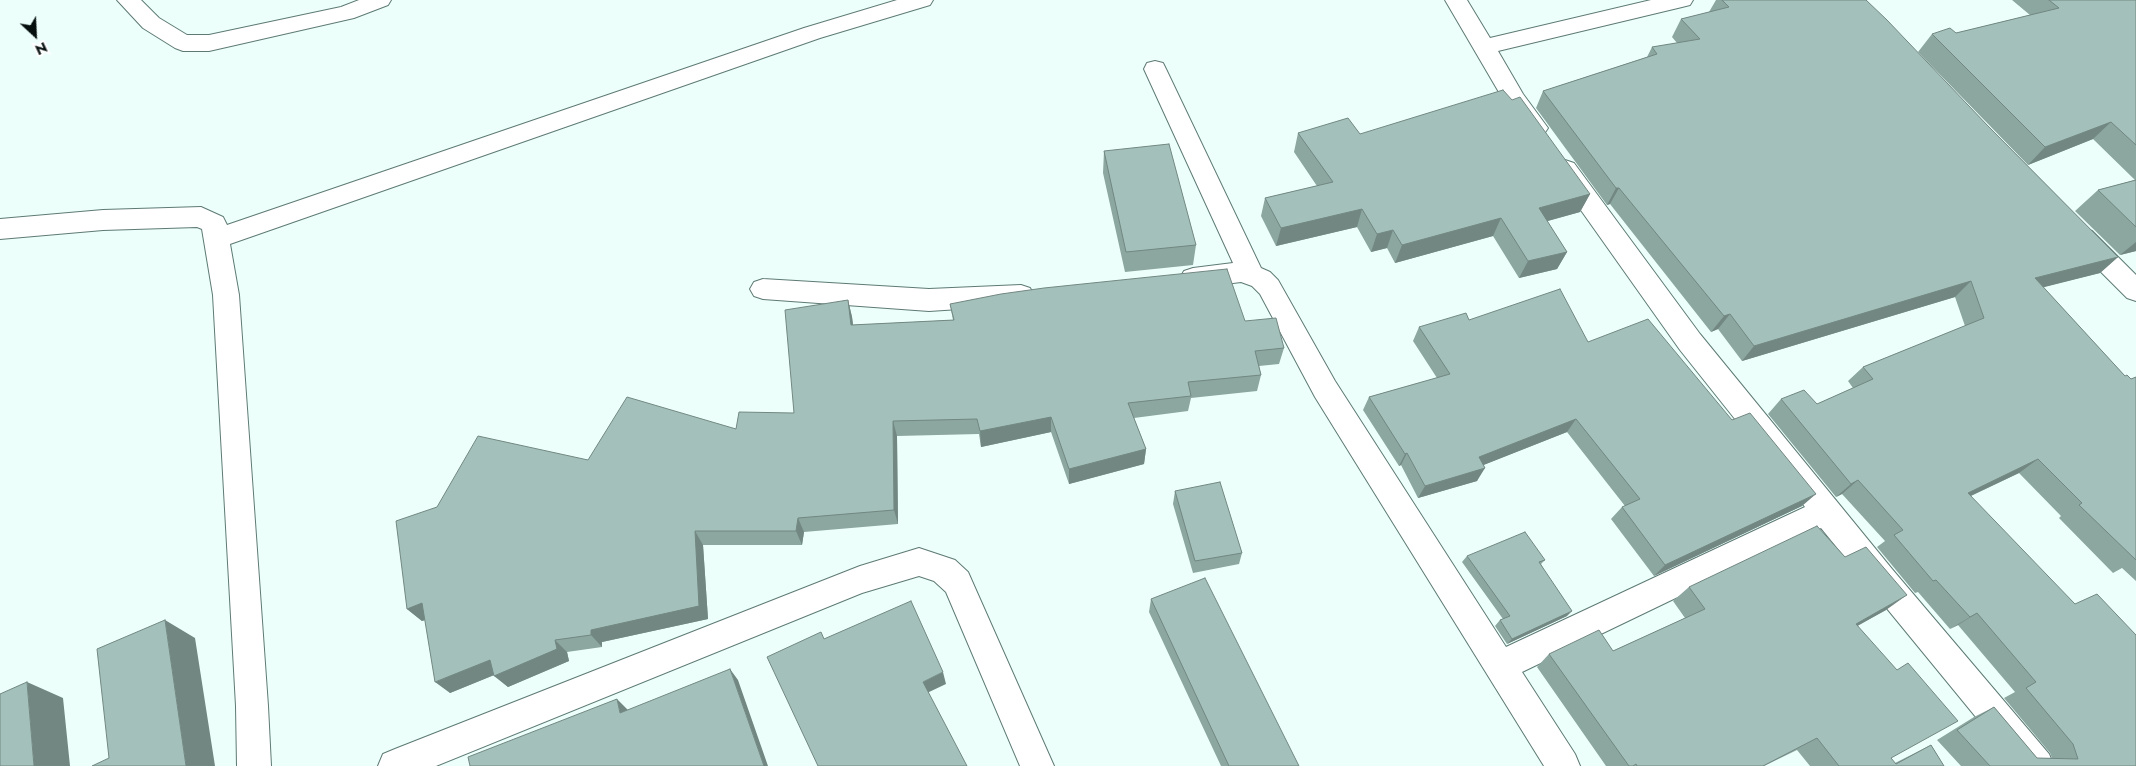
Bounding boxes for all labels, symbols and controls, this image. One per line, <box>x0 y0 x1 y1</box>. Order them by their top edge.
north arrow <box>10 10 60 60</box>
text: N <box>32 37 51 60</box>

